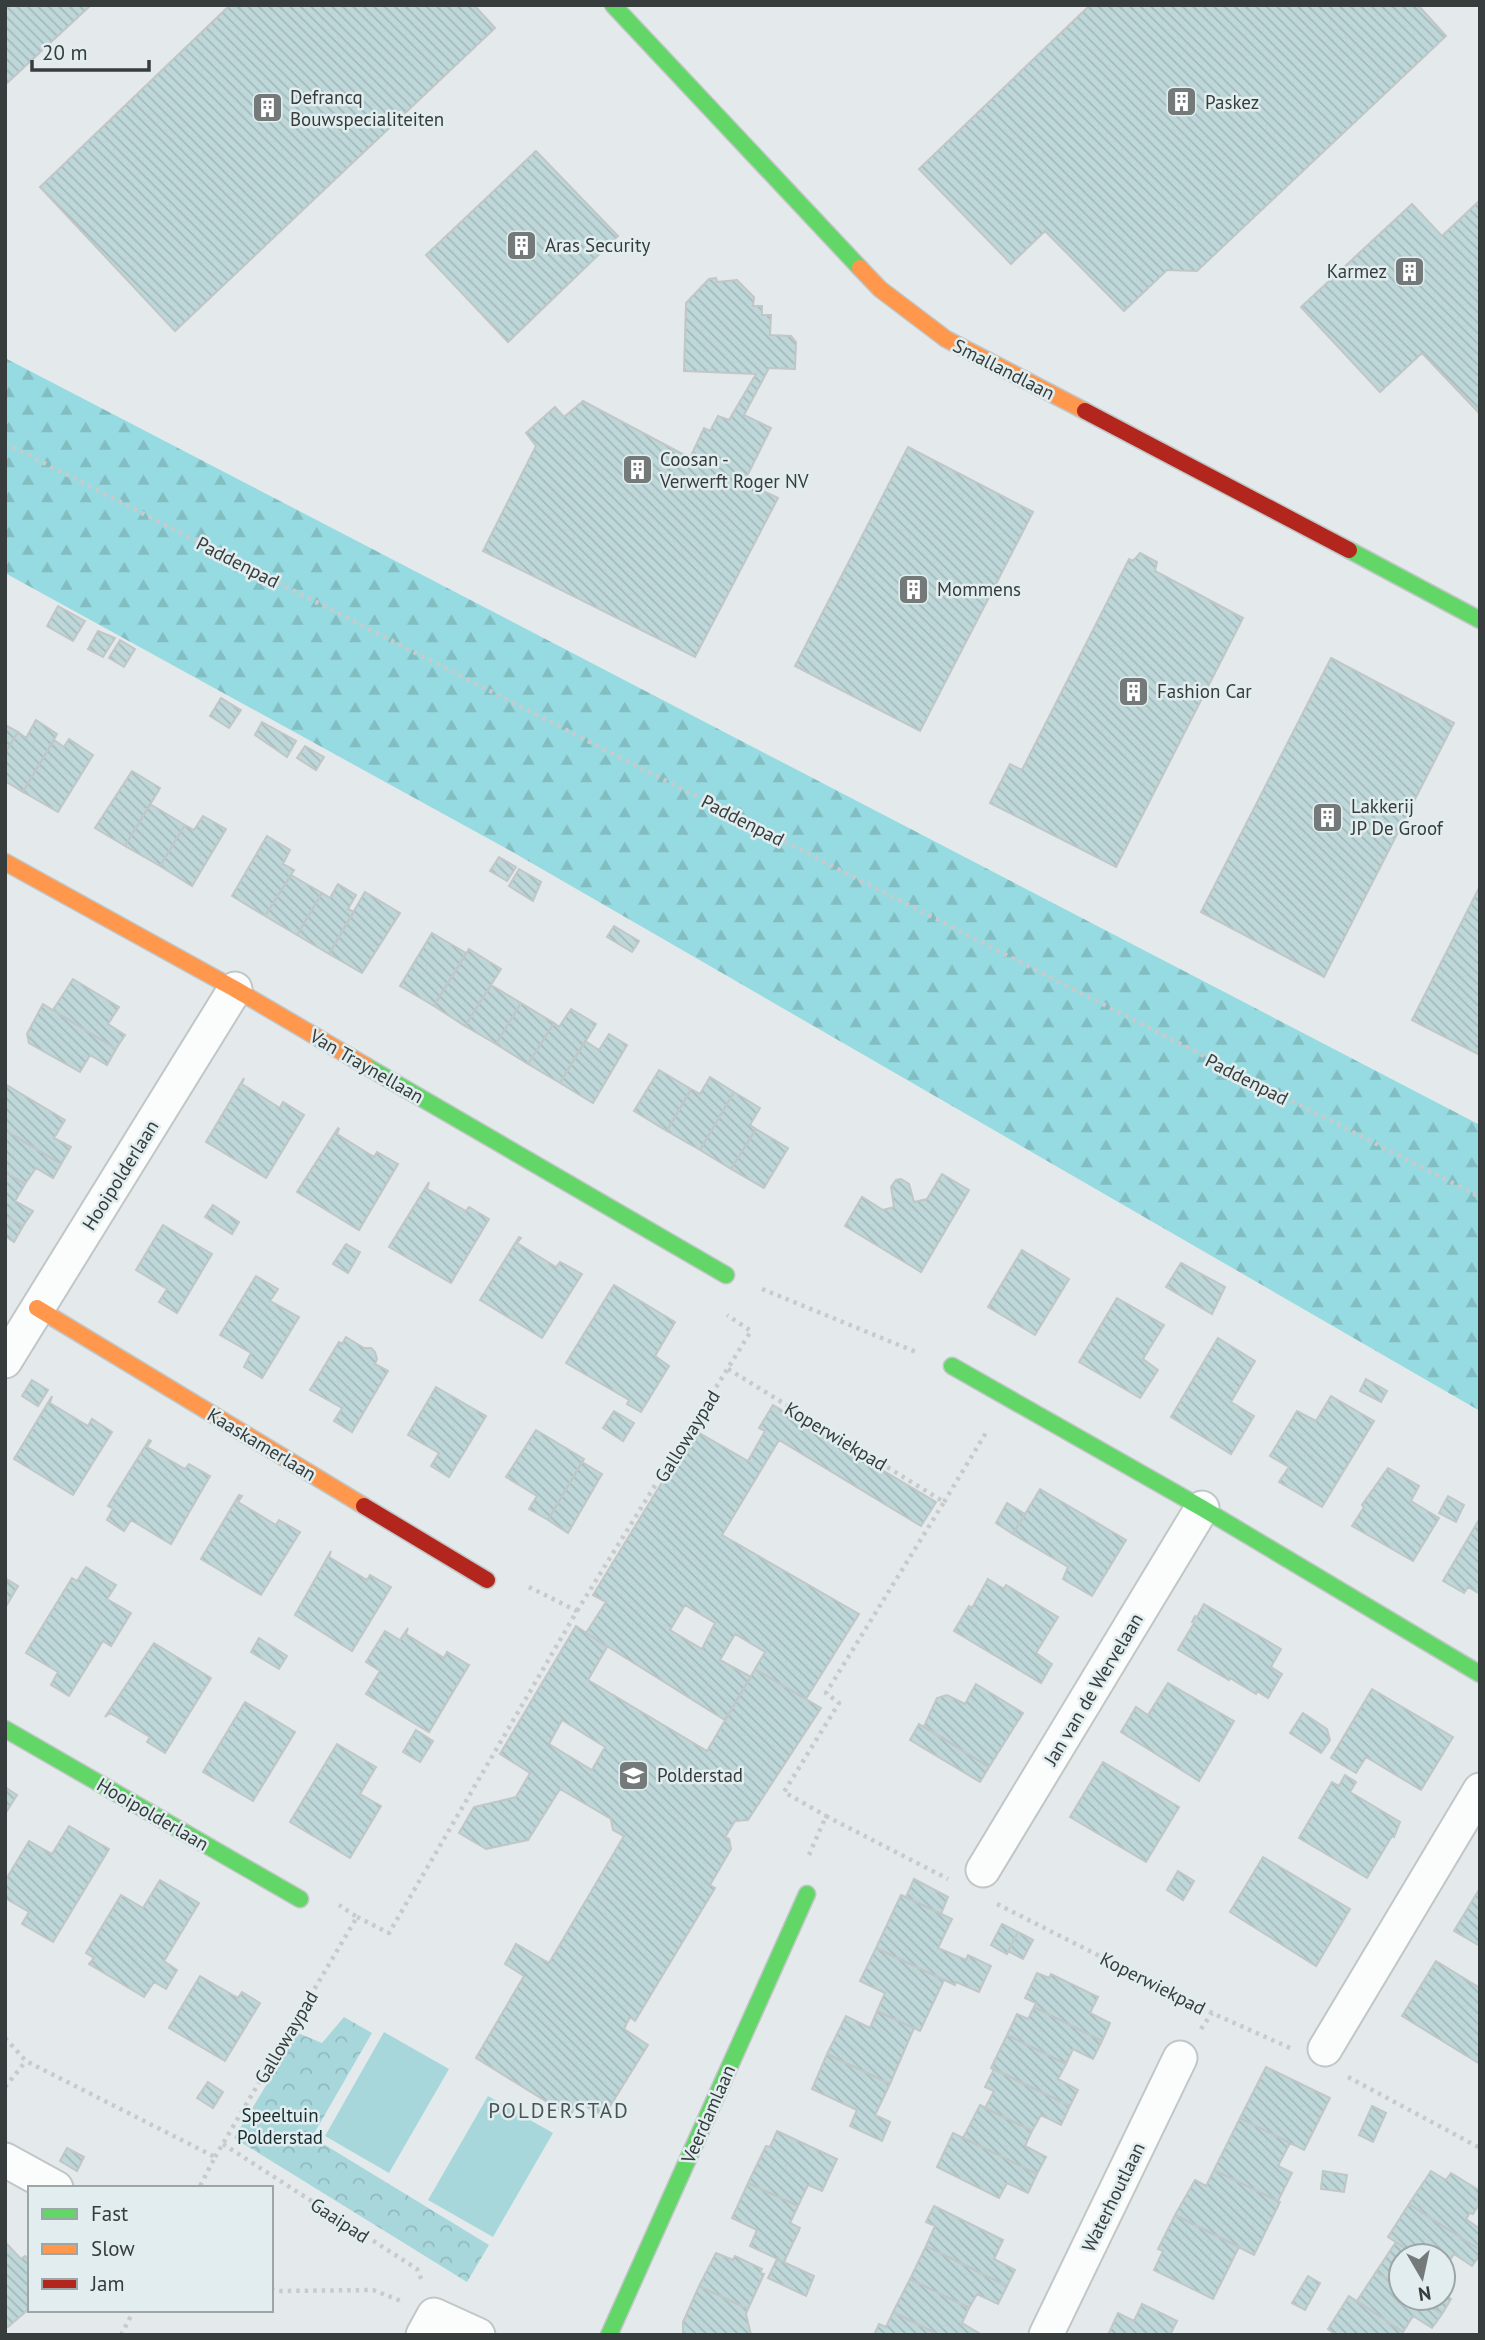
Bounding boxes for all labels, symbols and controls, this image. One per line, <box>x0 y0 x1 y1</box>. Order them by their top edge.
scale bar <box>32 28 149 72</box>
text: 20 m <box>42 39 88 66</box>
place label: Defrancq Bouwspecialiteiten <box>290 85 444 131</box>
building icon: Paskez <box>1165 85 1199 119</box>
place label: Paskez <box>1205 90 1259 114</box>
building icon: Defrancq Bouwspecialiteiten <box>250 91 284 125</box>
building icon: Aras Security <box>505 228 539 262</box>
place label: Aras Security <box>545 233 650 257</box>
building icon: Karmez <box>1393 254 1427 288</box>
place label: Karmez <box>1327 259 1387 283</box>
street label: Smallandlaan <box>949 333 1059 405</box>
place label: Coosan - Verwerft Roger NV <box>659 447 809 493</box>
building icon: Coosan - Verwerft Roger NV <box>620 453 654 487</box>
street label: Paddenpad <box>193 531 283 593</box>
building icon: Mommens <box>897 572 931 606</box>
place label: Mommens <box>937 577 1021 601</box>
building icon: Fashion Car <box>1117 674 1151 708</box>
place label: Fashion Car <box>1157 679 1252 703</box>
street label: Paddenpad <box>698 789 788 851</box>
place label: Lakkerij JP De Groof <box>1350 794 1444 840</box>
building icon: Lakkerij JP De Groof <box>1311 800 1345 834</box>
street label: Van Traynellaan <box>305 1023 428 1108</box>
street label: Paddenpad <box>1202 1048 1292 1110</box>
street label: Hooipolderlaan <box>77 1115 163 1235</box>
street label: Gallowaypad <box>649 1385 725 1487</box>
street label: Koperwiekpad <box>781 1396 891 1476</box>
street label: Kaaskamerlaan <box>203 1402 321 1486</box>
street label: Jan van de Wervelaan <box>1038 1609 1148 1770</box>
school or university icon: Polderstad <box>617 1758 651 1792</box>
place label: Polderstad <box>657 1763 743 1787</box>
street label: Hooipolderlaan <box>93 1772 213 1856</box>
street label: Koperwiekpad <box>1096 1946 1210 2020</box>
street label: Gallowaypad <box>249 1986 323 2088</box>
street label: Veerdamlaan <box>675 2061 740 2168</box>
district label: POLDERSTAD <box>488 2097 630 2124</box>
park label: Speeltuin Polderstad <box>237 2103 323 2149</box>
street label: Waterhoutlaan <box>1076 2138 1150 2256</box>
legend <box>28 2186 273 2312</box>
street label: Gaaipad <box>306 2192 374 2248</box>
text: Fast <box>91 2200 128 2227</box>
text: Slow <box>91 2235 135 2262</box>
north arrow <box>1387 2242 1457 2312</box>
text: Jam <box>90 2270 125 2297</box>
text: N <box>1417 2281 1433 2307</box>

